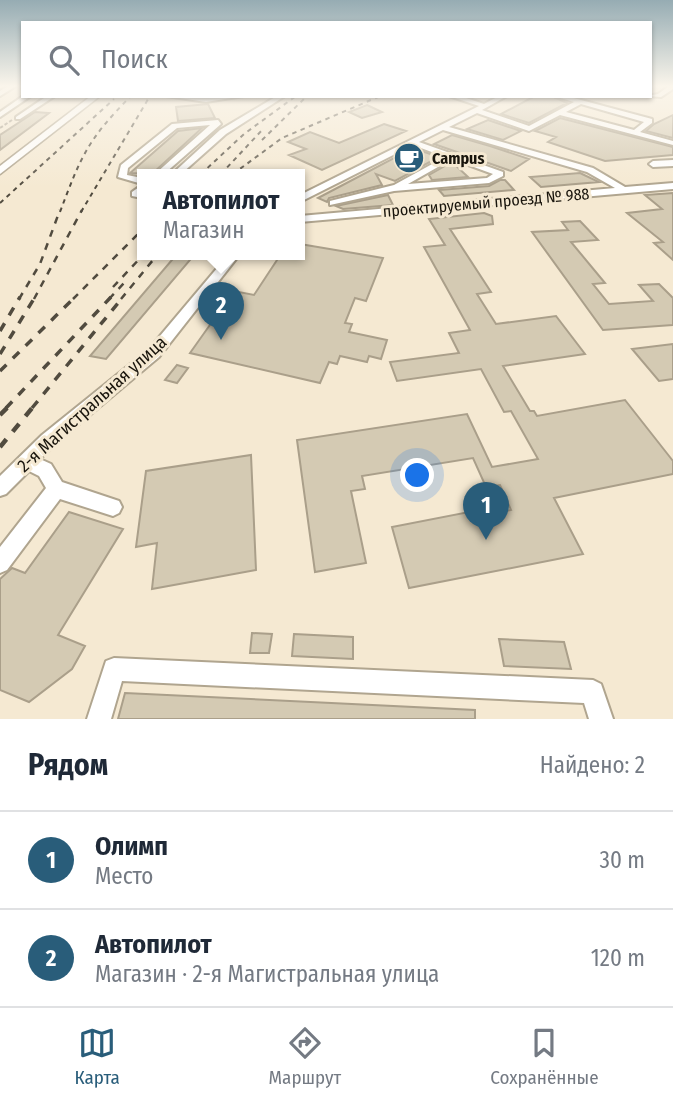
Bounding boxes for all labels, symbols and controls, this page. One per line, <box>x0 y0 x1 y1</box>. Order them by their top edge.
search box <box>21 21 652 98</box>
icon: search <box>45 41 83 79</box>
text: Поиск <box>101 44 168 75</box>
cafe icon: Campus <box>392 141 426 175</box>
place label: Campus <box>432 149 484 168</box>
popup <box>137 169 305 260</box>
street label: проектируемый проезд № 988 <box>382 184 590 221</box>
text: Автопилот <box>163 185 279 216</box>
text: Магазин <box>163 216 244 244</box>
pin: 2 <box>198 282 244 340</box>
street label: 2-я Магистральная улица <box>13 331 171 477</box>
your location <box>400 458 434 492</box>
pin: 1 <box>463 482 509 540</box>
text: Рядом <box>28 747 108 783</box>
text: Найдено: 2 <box>540 751 645 779</box>
text: Олимп <box>95 831 168 862</box>
text: 1 <box>46 846 56 874</box>
text: 30 m <box>600 846 645 874</box>
text: Место <box>95 862 153 890</box>
text: Автопилот <box>95 929 212 960</box>
text: 2 <box>46 944 56 972</box>
text: 120 m <box>591 944 645 972</box>
text: Магазин · 2-я Магистральная улица <box>95 960 439 988</box>
tab: Карта <box>74 1024 120 1089</box>
tab: Маршрут <box>269 1024 341 1089</box>
tab: Сохранённые <box>490 1024 599 1089</box>

